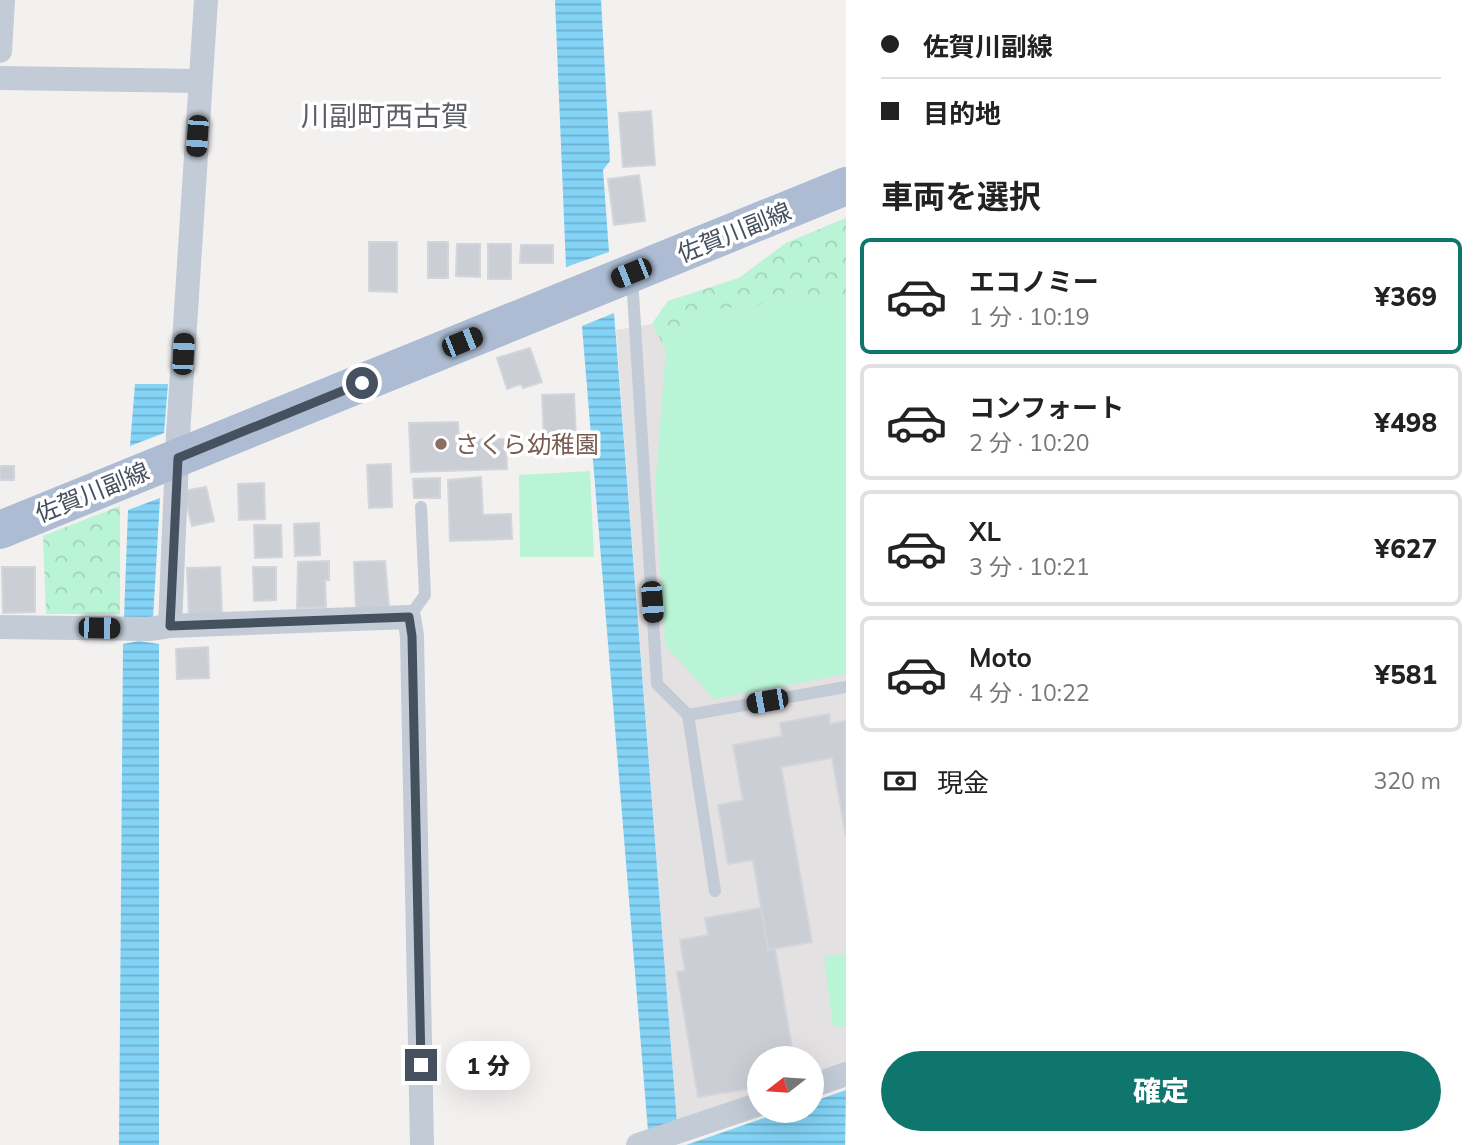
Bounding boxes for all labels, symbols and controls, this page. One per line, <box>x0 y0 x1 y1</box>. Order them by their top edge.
text: 佐賀川副線 <box>923 30 1053 63</box>
text: 目的地 <box>923 97 1001 130</box>
district label: 川副町西古賀 <box>301 98 469 133</box>
car <box>186 114 209 158</box>
text: 車両を選択 <box>881 176 1041 216</box>
street label: 佐賀川副線 <box>673 196 795 268</box>
car <box>608 255 655 291</box>
icon: car <box>885 265 948 328</box>
text: エコノミー <box>969 265 1099 298</box>
text: ¥369 <box>1375 280 1437 313</box>
text: 1 分 · 10:19 <box>969 302 1090 331</box>
car <box>439 324 486 360</box>
car <box>172 332 195 376</box>
route start <box>346 367 378 399</box>
icon: car <box>885 391 948 454</box>
text: コンフォート <box>969 391 1124 424</box>
text: ¥498 <box>1375 406 1437 439</box>
text: 2 分 · 10:20 <box>969 428 1090 457</box>
place label: さくら幼稚園 <box>455 429 599 459</box>
marker: さくら幼稚園 <box>433 436 449 452</box>
street label: 佐賀川副線 <box>31 456 153 528</box>
text: XL <box>969 515 1001 548</box>
icon: car <box>885 517 948 580</box>
text: ¥627 <box>1375 532 1437 565</box>
text: 3 分 · 10:21 <box>969 552 1090 581</box>
car <box>641 580 664 624</box>
car <box>78 617 121 639</box>
text: Moto <box>969 641 1032 674</box>
icon: car <box>885 643 948 706</box>
text: ¥581 <box>1375 658 1437 691</box>
text: 4 分 · 10:22 <box>969 678 1090 707</box>
car <box>745 687 790 715</box>
icon: cash <box>881 762 919 800</box>
text: 現金 <box>937 766 989 799</box>
text: 320 m <box>1373 766 1441 795</box>
callout: 1 分 <box>446 1040 530 1090</box>
north arrow <box>747 1046 824 1124</box>
map controls <box>747 1046 824 1123</box>
route end <box>405 1049 437 1081</box>
text: 1 分 <box>466 1051 510 1080</box>
button: 確定 <box>881 1051 1441 1131</box>

